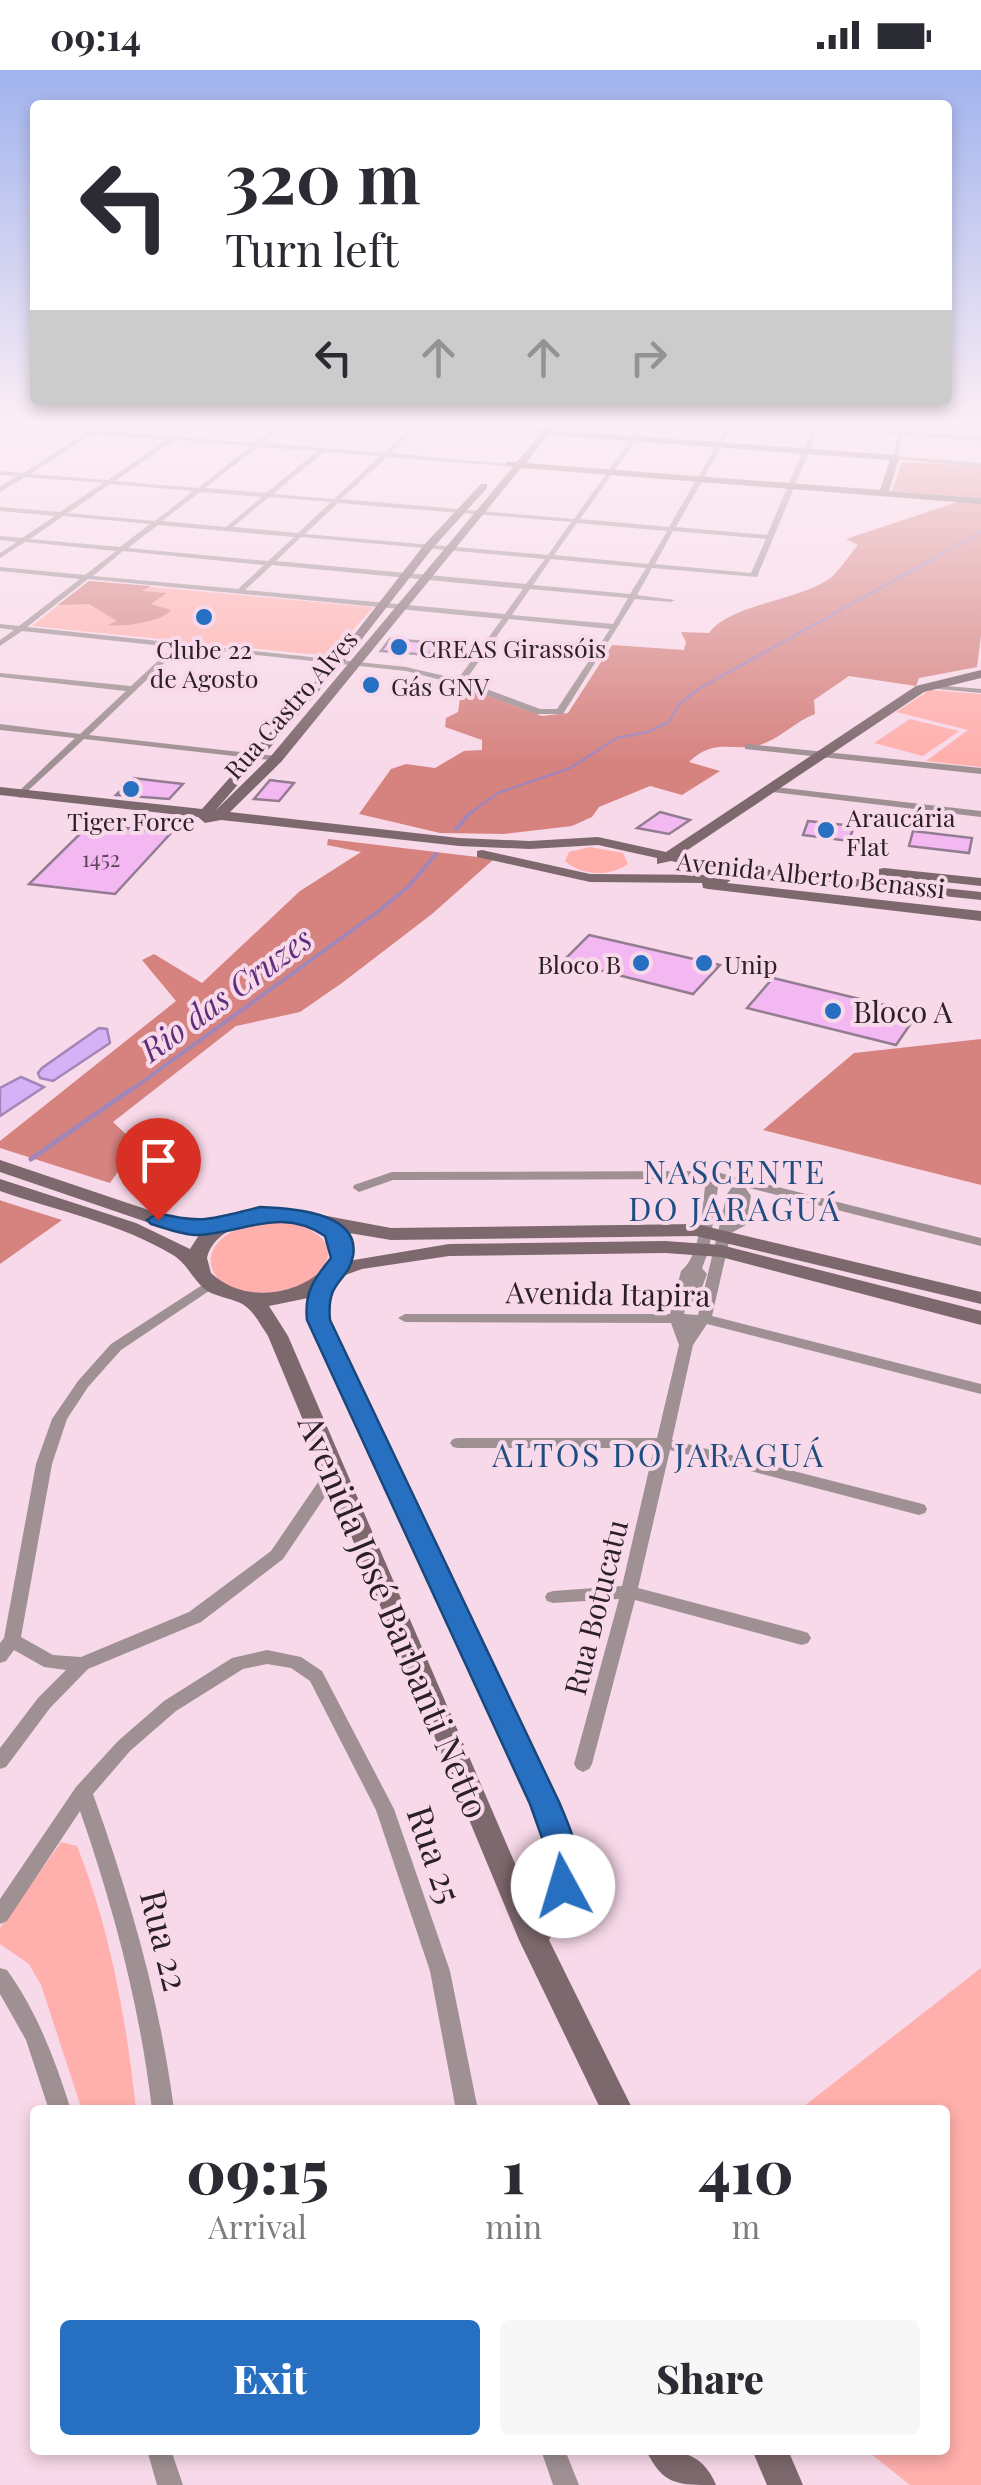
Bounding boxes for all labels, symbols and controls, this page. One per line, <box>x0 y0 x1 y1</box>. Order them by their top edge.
text: 09:14 <box>50 10 141 61</box>
text: 320 m <box>225 128 421 222</box>
icon: left <box>60 140 190 270</box>
text: Turn left <box>225 218 399 278</box>
icon: left <box>306 330 361 385</box>
icon: ahead <box>411 330 466 385</box>
icon: ahead <box>516 330 571 385</box>
icon: right <box>621 330 676 385</box>
marker: Clube 22 de Agosto <box>193 606 215 628</box>
street label: Rua Castro Alves <box>216 623 364 785</box>
place label: CREAS Girassóis <box>419 631 606 664</box>
place label: Clube 22 de Agosto <box>150 632 258 694</box>
marker: CREAS Girassóis <box>388 636 410 658</box>
place label: Gás GNV <box>391 669 490 702</box>
marker: Gás GNV <box>360 674 382 696</box>
marker: Tiger Force <box>120 778 142 800</box>
place label: Araucária Flat <box>845 800 956 862</box>
place label: Tiger Force <box>67 804 195 837</box>
marker: Araucária Flat <box>815 819 837 841</box>
house number: 1452 <box>82 843 120 873</box>
street label: Avenida Alberto Benassi <box>674 843 947 904</box>
water label: Rio das Cruzes <box>129 916 319 1071</box>
place label: Bloco B <box>537 947 621 980</box>
place label: Unip <box>724 947 777 980</box>
marker: Bloco B <box>630 952 652 974</box>
marker: Unip <box>693 952 715 974</box>
place label: Bloco A <box>853 991 954 1031</box>
marker: Bloco A <box>822 1000 844 1022</box>
pin <box>116 1118 201 1221</box>
icon: arrive <box>131 1133 186 1188</box>
district label: NASCENTE DO JARAGUÁ <box>628 1149 842 1229</box>
street label: Avenida Itapira <box>504 1271 711 1315</box>
street label: Avenida José Barbanti Netto <box>288 1406 501 1825</box>
district label: ALTOS DO JARAGUÁ <box>491 1432 826 1475</box>
street label: Rua Botucatu <box>554 1515 636 1699</box>
street label: Rua 25 <box>397 1799 475 1909</box>
position arrow <box>511 1834 615 1938</box>
street label: Rua 22 <box>131 1885 201 1995</box>
text: 09:15 <box>186 2129 329 2209</box>
text: 1 <box>502 2129 525 2209</box>
text: 410 <box>698 2129 794 2209</box>
text: Arrival <box>208 2204 307 2247</box>
text: min <box>485 2204 542 2247</box>
text: m <box>732 2204 760 2247</box>
button: Exit <box>60 2320 480 2435</box>
button: Share <box>500 2320 920 2435</box>

